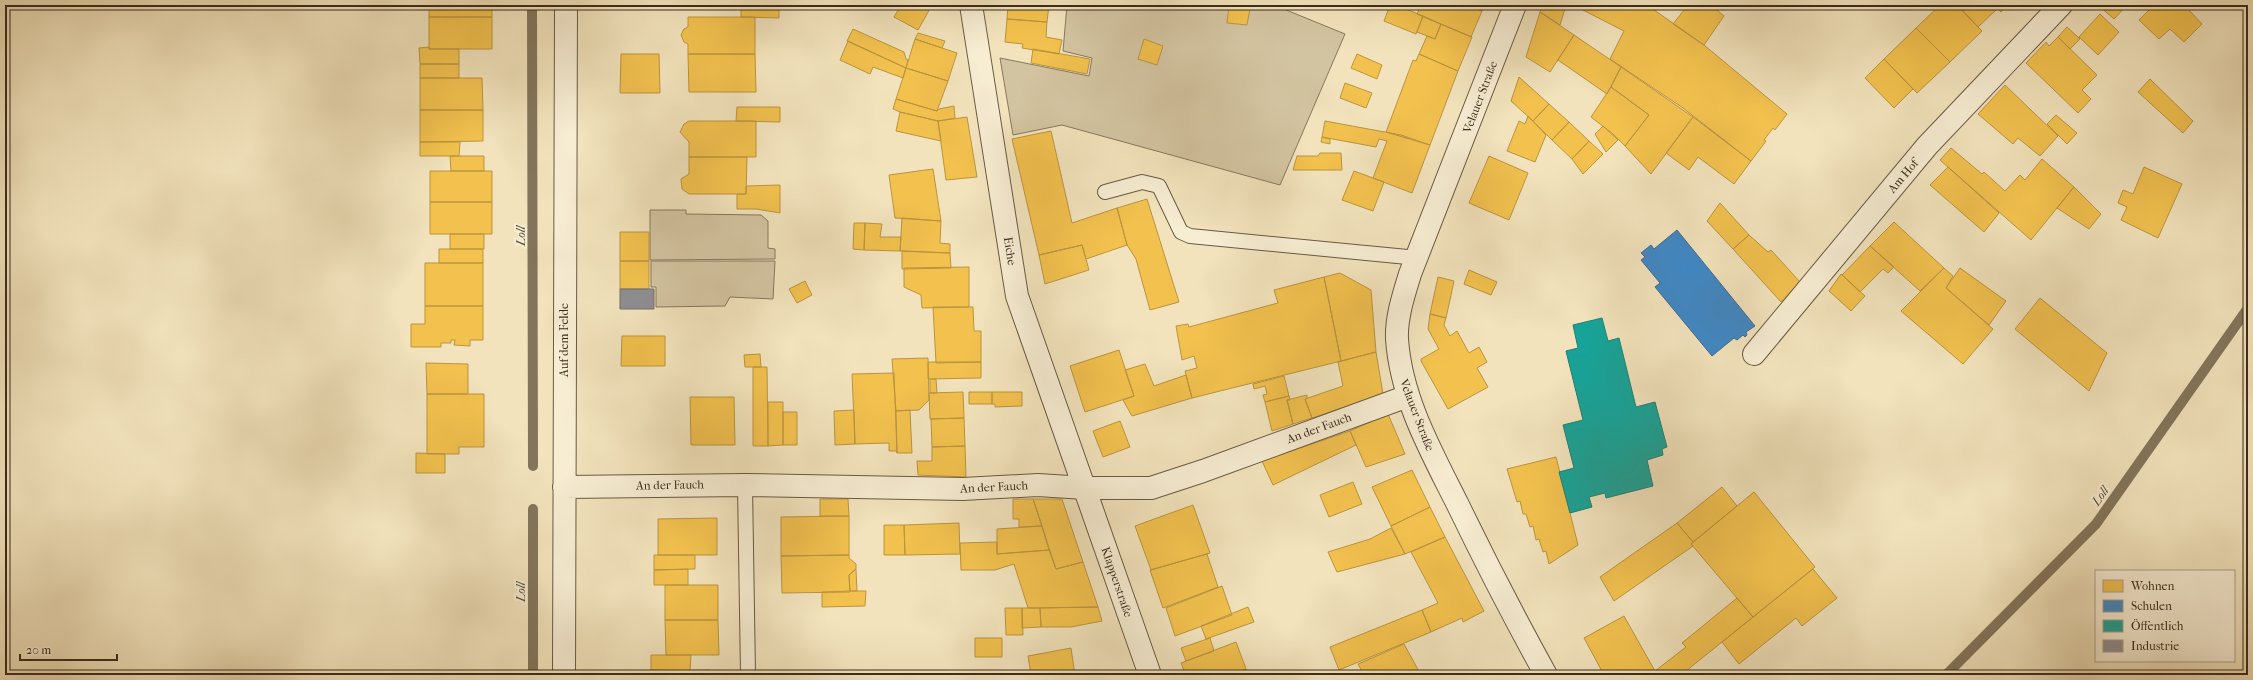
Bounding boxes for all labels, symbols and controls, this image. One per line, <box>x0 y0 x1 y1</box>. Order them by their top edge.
street label: Velauer Straße <box>1460 59 1500 136</box>
street label: Am Hof <box>1884 154 1923 196</box>
water label: Loll <box>513 224 528 247</box>
street label: Eiche <box>1001 236 1019 266</box>
street label: Auf dem Felde <box>557 303 571 378</box>
street label: Velauer Straße <box>1397 376 1437 453</box>
street label: An der Fauch <box>1284 410 1354 447</box>
street label: An der Fauch <box>635 477 704 493</box>
street label: An der Fauch <box>959 478 1029 496</box>
water label: Loll <box>2088 482 2113 509</box>
street label: Klapperstraße <box>1098 545 1136 619</box>
legend <box>2095 570 2235 662</box>
text: Wohnen <box>2130 579 2175 593</box>
water label: Loll <box>513 580 528 603</box>
text: Schulen <box>2131 599 2172 613</box>
text: Öffentlich <box>2131 618 2184 633</box>
scale bar <box>20 636 117 662</box>
text: Industrie <box>2131 639 2179 653</box>
text: 20 m <box>26 643 51 657</box>

